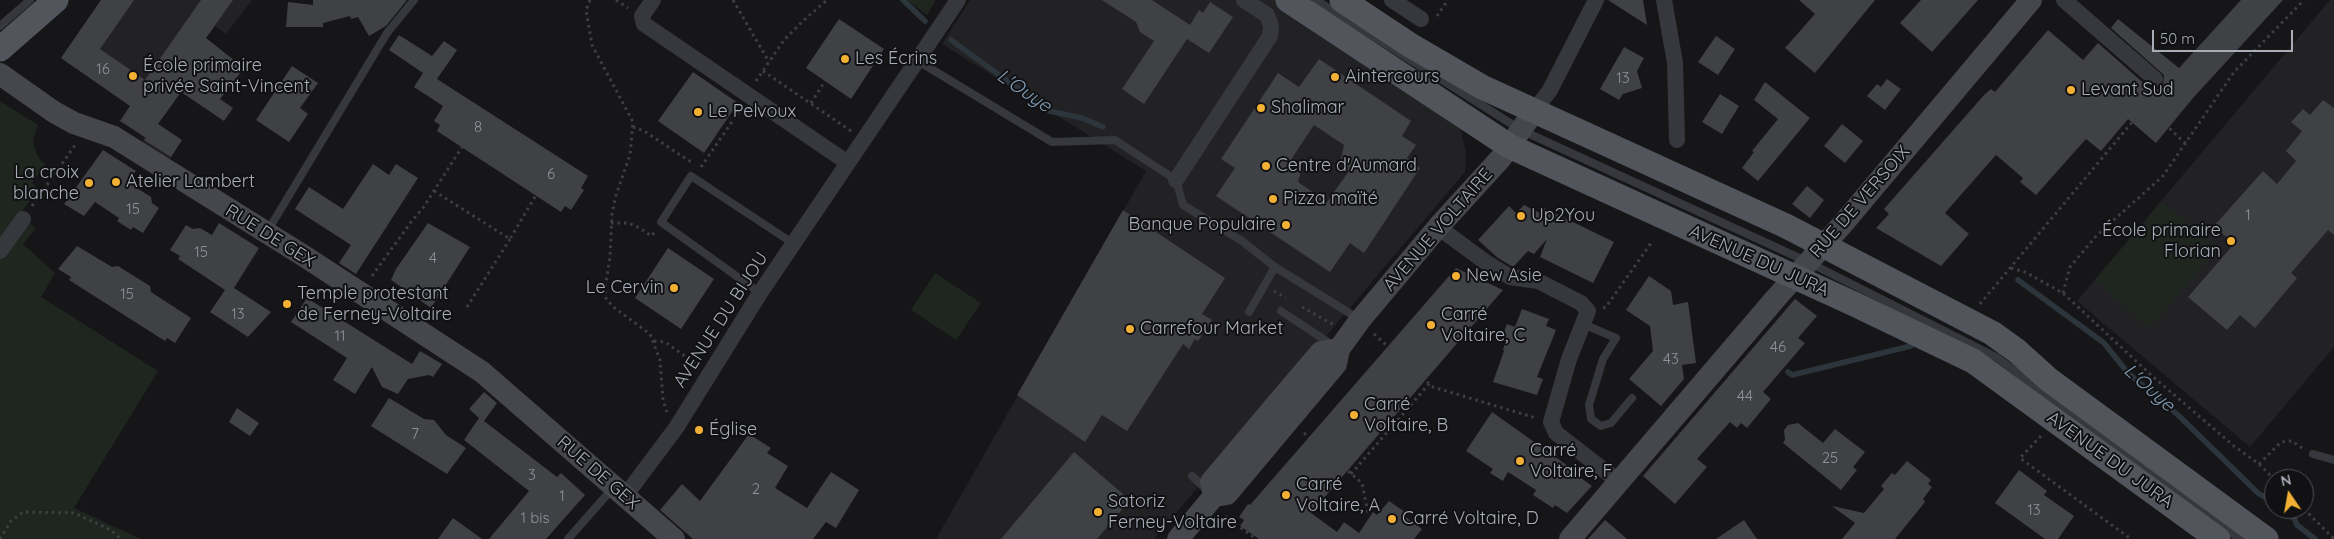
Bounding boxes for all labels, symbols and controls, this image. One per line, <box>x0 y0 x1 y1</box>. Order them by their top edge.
scale bar <box>2154 20 2295 52</box>
text: 50 m <box>2160 29 2195 48</box>
place label: Les Écrins <box>855 48 937 70</box>
marker: Les Écrins <box>839 53 851 65</box>
place label: École primaire privée Saint-Vincent <box>143 55 310 98</box>
house number: 16 <box>96 60 110 78</box>
water label: L'Ouye <box>993 65 1055 117</box>
place label: Aintercours <box>1345 66 1439 88</box>
house number: 13 <box>1616 69 1630 87</box>
marker: École primaire privée Saint-Vincent <box>127 70 139 82</box>
marker: Aintercours <box>1329 71 1341 83</box>
place label: Levant Sud <box>2081 79 2174 101</box>
marker: Levant Sud <box>2065 84 2077 96</box>
place label: Shalimar <box>1271 97 1344 119</box>
place label: Le Pelvoux <box>708 101 796 123</box>
marker: Shalimar <box>1255 102 1267 114</box>
marker: Le Pelvoux <box>692 106 704 118</box>
house number: 8 <box>474 118 482 136</box>
street label: RUE DE VERSOIX <box>1805 141 1915 263</box>
place label: Centre d'Aumard <box>1276 155 1417 177</box>
marker: Centre d'Aumard <box>1260 160 1272 172</box>
place label: La croix blanche <box>13 162 79 204</box>
street label: AVENUE VOLTAIRE <box>1379 164 1497 296</box>
house number: 6 <box>547 165 555 183</box>
place label: Atelier Lambert <box>126 171 255 193</box>
marker: Atelier Lambert <box>110 176 122 188</box>
marker: La croix blanche <box>83 177 95 189</box>
place label: Pizza maïté <box>1283 188 1378 210</box>
marker: Pizza maïté <box>1267 193 1279 205</box>
house number: 15 <box>126 200 140 218</box>
street label: RUE DE GEX <box>221 200 319 272</box>
place label: Up2You <box>1531 205 1595 227</box>
house number: 1 <box>2245 206 2251 224</box>
marker: Up2You <box>1515 210 1527 222</box>
place label: Banque Populaire <box>1129 214 1276 236</box>
marker: Banque Populaire <box>1280 219 1292 231</box>
street label: AVENUE DU JURA <box>1686 220 1832 302</box>
place label: École primaire Florian <box>2102 220 2221 262</box>
marker: École primaire Florian <box>2225 235 2237 247</box>
house number: 15 <box>194 243 208 261</box>
street label: AVENUE DU BIJOU <box>669 248 773 392</box>
house number: 4 <box>429 249 437 267</box>
place label: New Asie <box>1466 265 1542 287</box>
marker: New Asie <box>1450 270 1462 282</box>
place label: Le Cervin <box>586 277 664 299</box>
marker: Le Cervin <box>668 282 680 294</box>
place label: Temple protestant de Ferney-Voltaire <box>297 283 452 326</box>
house number: 15 <box>120 285 134 303</box>
marker: Temple protestant de Ferney-Voltaire <box>281 298 293 310</box>
place label: Carré Voltaire, C <box>1441 304 1525 346</box>
house number: 13 <box>231 305 245 323</box>
place label: Carrefour Market <box>1140 318 1283 340</box>
marker: Carré Voltaire, C <box>1425 319 1437 331</box>
marker: Carrefour Market <box>1124 323 1136 335</box>
house number: 11 <box>334 327 346 345</box>
house number: 46 <box>1770 338 1786 356</box>
house number: 43 <box>1663 350 1679 368</box>
water label: L'Ouye <box>2119 359 2179 417</box>
house number: 44 <box>1737 387 1753 405</box>
place label: Carré Voltaire, B <box>1364 394 1448 436</box>
street label: AVENUE DU JURA <box>2043 407 2177 513</box>
marker: Carré Voltaire, B <box>1348 409 1360 421</box>
place label: Église <box>709 419 757 441</box>
marker: Église <box>693 424 705 436</box>
house number: 7 <box>411 425 419 443</box>
street label: RUE DE GEX <box>553 432 643 514</box>
place label: Carré Voltaire, F <box>1530 440 1613 482</box>
house number: 25 <box>1822 449 1838 467</box>
marker: Carré Voltaire, F <box>1514 455 1526 467</box>
house number: 3 <box>528 466 536 484</box>
north arrow <box>2264 469 2314 519</box>
text: N <box>2279 470 2293 490</box>
place label: Carré Voltaire, A <box>1296 474 1380 516</box>
house number: 2 <box>752 480 760 498</box>
house number: 1 <box>559 487 565 505</box>
marker: Carré Voltaire, A <box>1280 489 1292 501</box>
place label: Satoriz Ferney-Voltaire <box>1108 491 1237 534</box>
house number: 13 <box>2027 501 2041 519</box>
marker: Satoriz Ferney-Voltaire <box>1092 506 1104 518</box>
place label: Carré Voltaire, D <box>1402 508 1539 530</box>
house number: 1 bis <box>521 509 549 527</box>
marker: Carré Voltaire, D <box>1386 513 1398 525</box>

